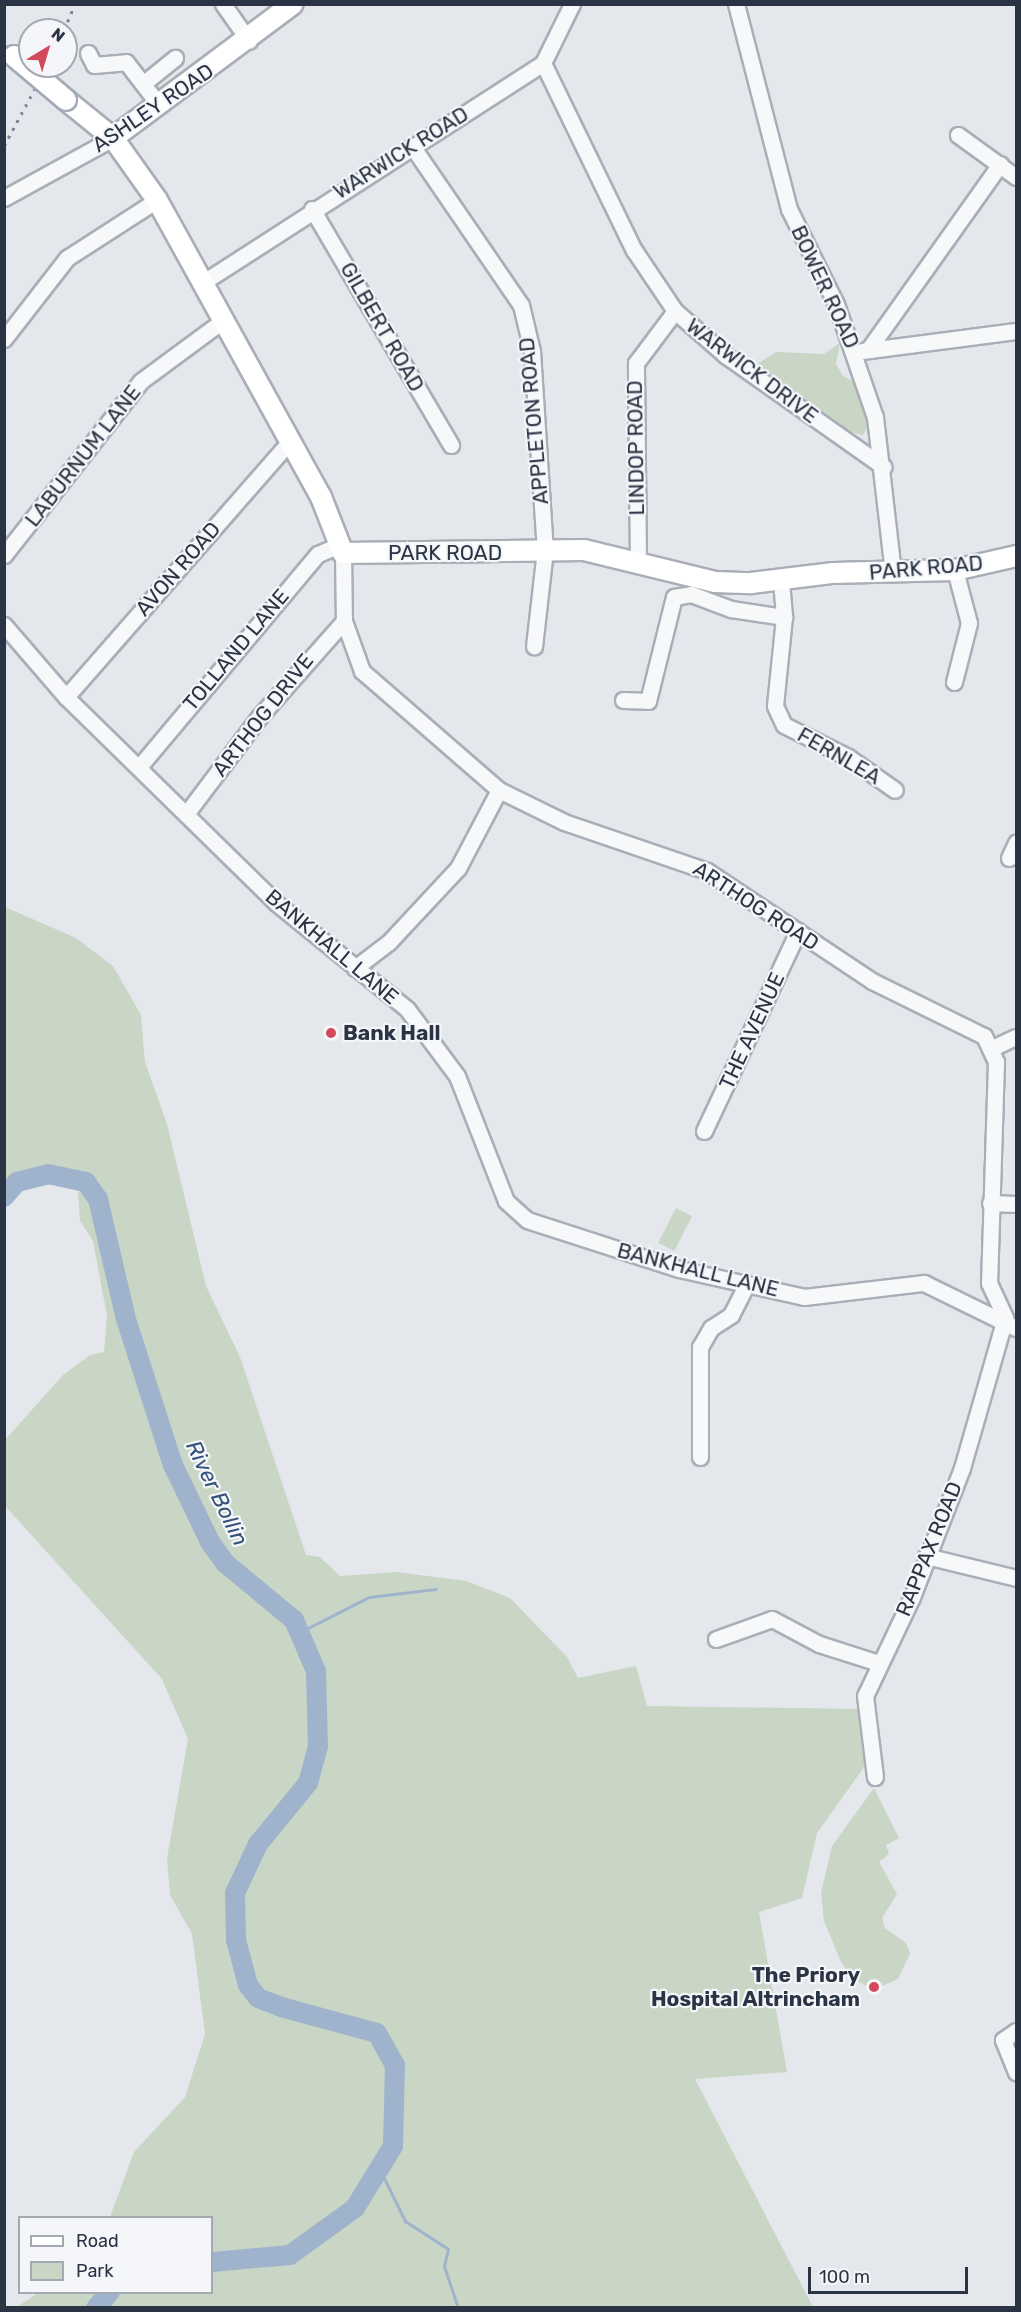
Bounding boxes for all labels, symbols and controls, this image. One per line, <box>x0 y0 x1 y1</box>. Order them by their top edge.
north arrow <box>18 18 78 78</box>
text: N <box>48 24 69 46</box>
street label: ASHLEY ROAD <box>87 58 219 158</box>
street label: WARWICK ROAD <box>329 101 473 205</box>
street label: BOWER ROAD <box>786 222 864 352</box>
street label: GILBERT ROAD <box>335 258 429 396</box>
street label: WARWICK DRIVE <box>681 313 823 429</box>
street label: APPLETON ROAD <box>514 336 554 506</box>
street label: LABURNUM LANE <box>20 380 146 532</box>
street label: LINDOP ROAD <box>622 380 650 516</box>
street label: AVON ROAD <box>130 517 226 621</box>
street label: PARK ROAD <box>388 540 502 566</box>
street label: PARK ROAD <box>868 550 984 586</box>
street label: TOLLAND LANE <box>178 584 294 716</box>
street label: ARTHOG DRIVE <box>207 649 319 781</box>
street label: FERNLEA <box>793 722 885 790</box>
street label: ARTHOG ROAD <box>688 856 824 956</box>
street label: BANKHALL LANE <box>260 884 404 1010</box>
street label: THE AVENUE <box>714 968 790 1094</box>
place label: Bank Hall <box>343 1020 440 1046</box>
marker: Bank Hall <box>324 1026 338 1040</box>
street label: BANKHALL LANE <box>614 1238 782 1302</box>
water label: River Bollin <box>180 1436 254 1550</box>
street label: RAPPAX ROAD <box>891 1478 967 1620</box>
place label: The Priory Hospital Altrincham <box>650 1962 860 2012</box>
marker: The Priory Hospital Altrincham <box>865 1978 883 1996</box>
legend <box>18 2216 213 2294</box>
text: Road <box>76 2230 119 2252</box>
scale bar <box>811 2255 972 2293</box>
text: Park <box>76 2260 113 2282</box>
text: 100 m <box>819 2266 870 2288</box>

